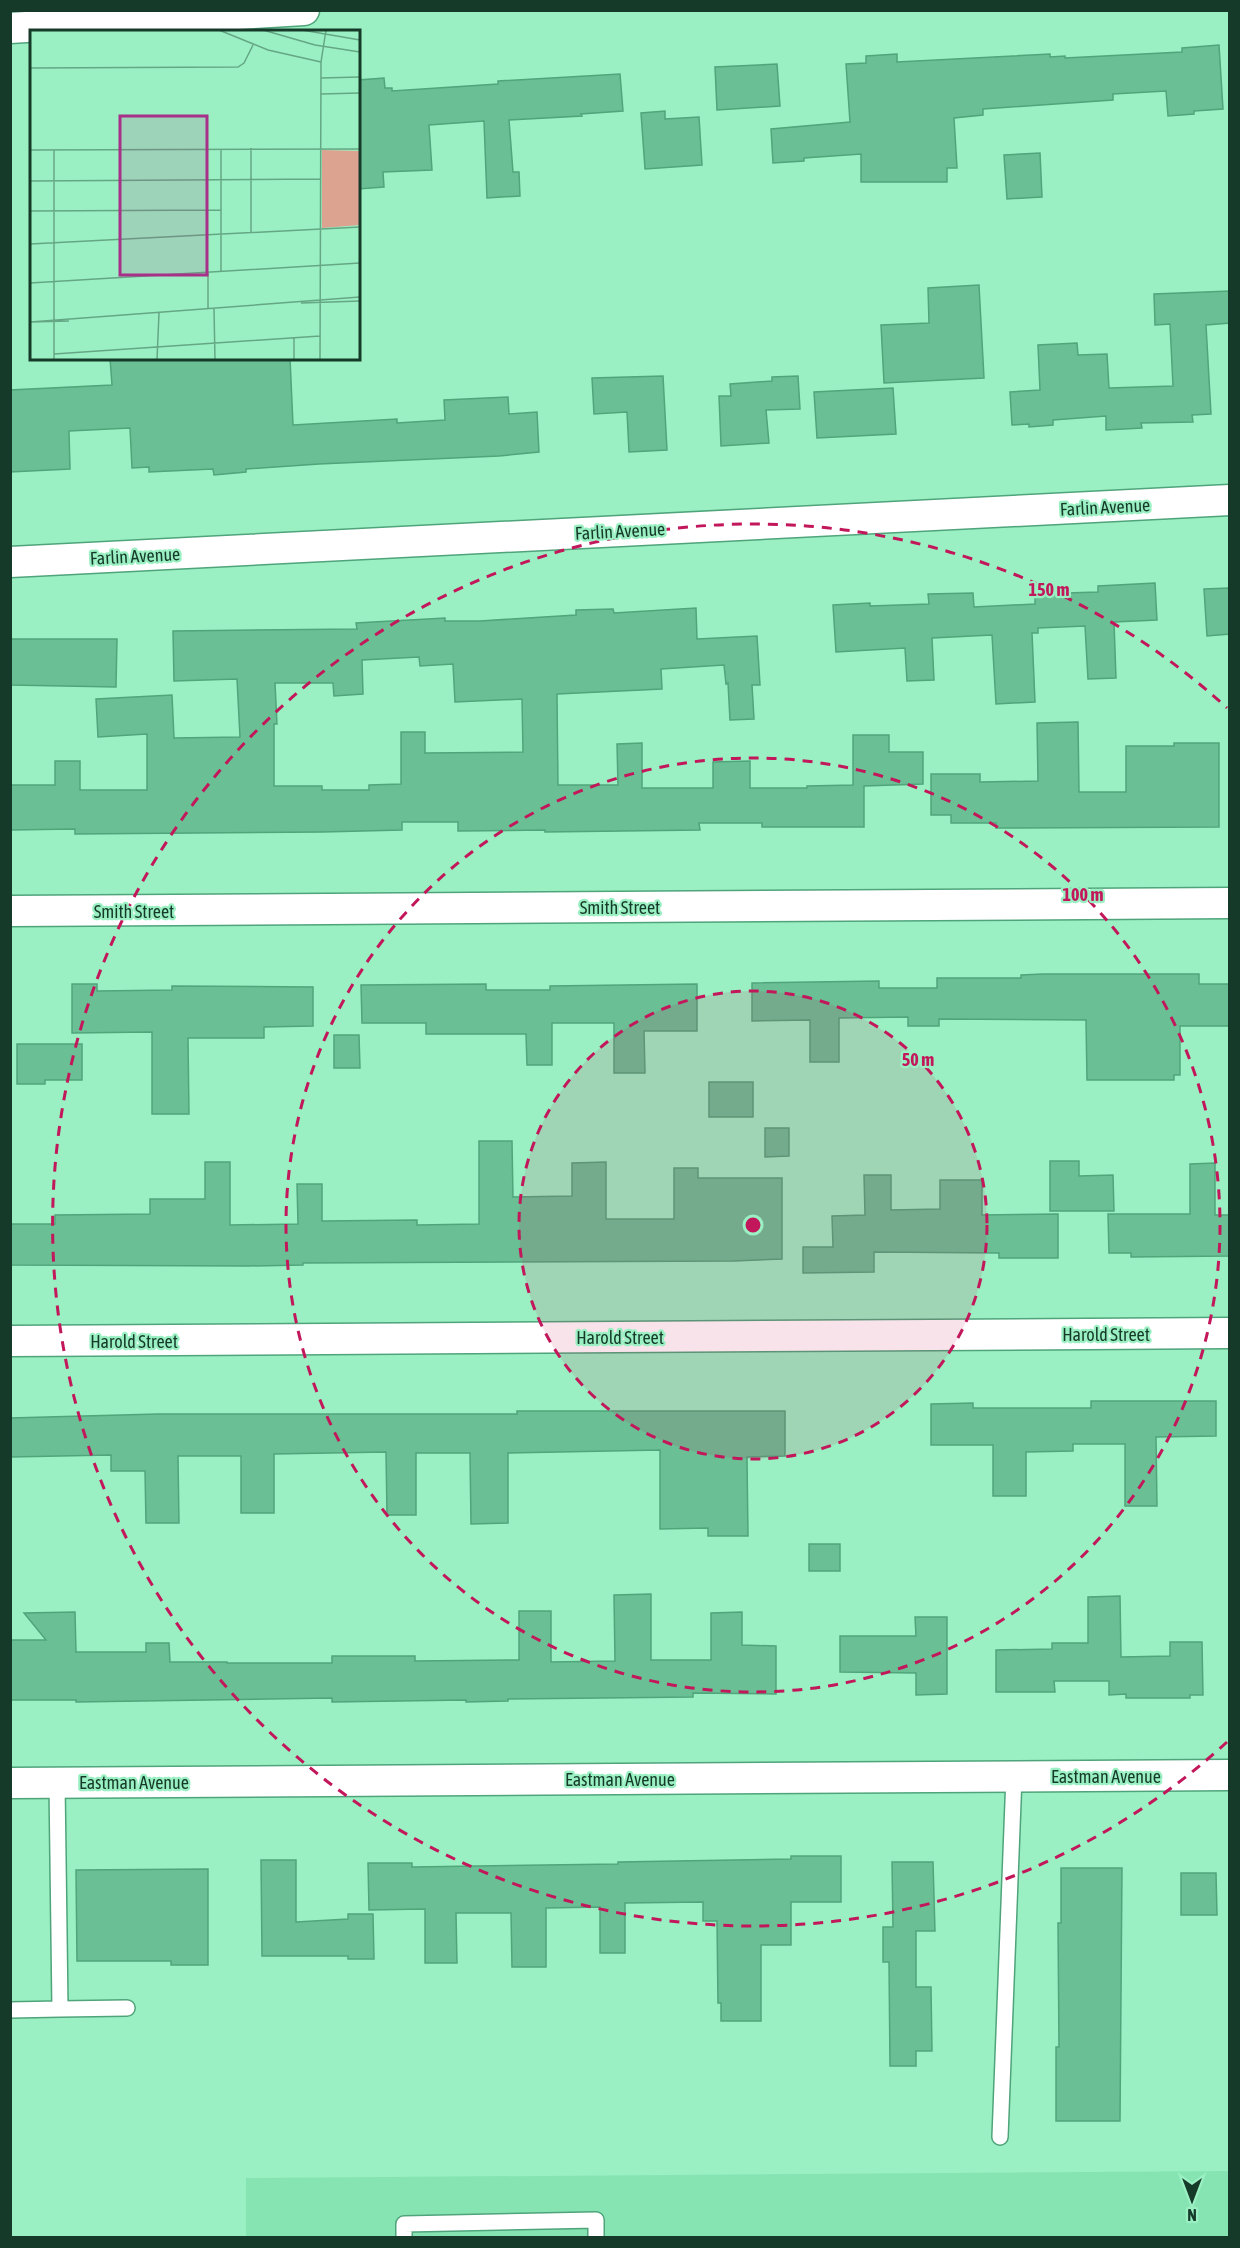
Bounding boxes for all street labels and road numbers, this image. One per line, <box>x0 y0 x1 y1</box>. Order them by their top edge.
street label: Farlin Avenue <box>1059 494 1151 520</box>
street label: Farlin Avenue <box>574 518 666 544</box>
street label: Farlin Avenue <box>89 543 181 569</box>
street label: Smith Street <box>580 897 660 918</box>
street label: Smith Street <box>94 901 174 922</box>
street label: Harold Street <box>1062 1324 1150 1345</box>
street label: Harold Street <box>576 1327 664 1348</box>
street label: Harold Street <box>90 1331 178 1352</box>
street label: Eastman Avenue <box>1051 1766 1161 1787</box>
street label: Eastman Avenue <box>565 1769 675 1790</box>
street label: Eastman Avenue <box>79 1772 189 1793</box>

